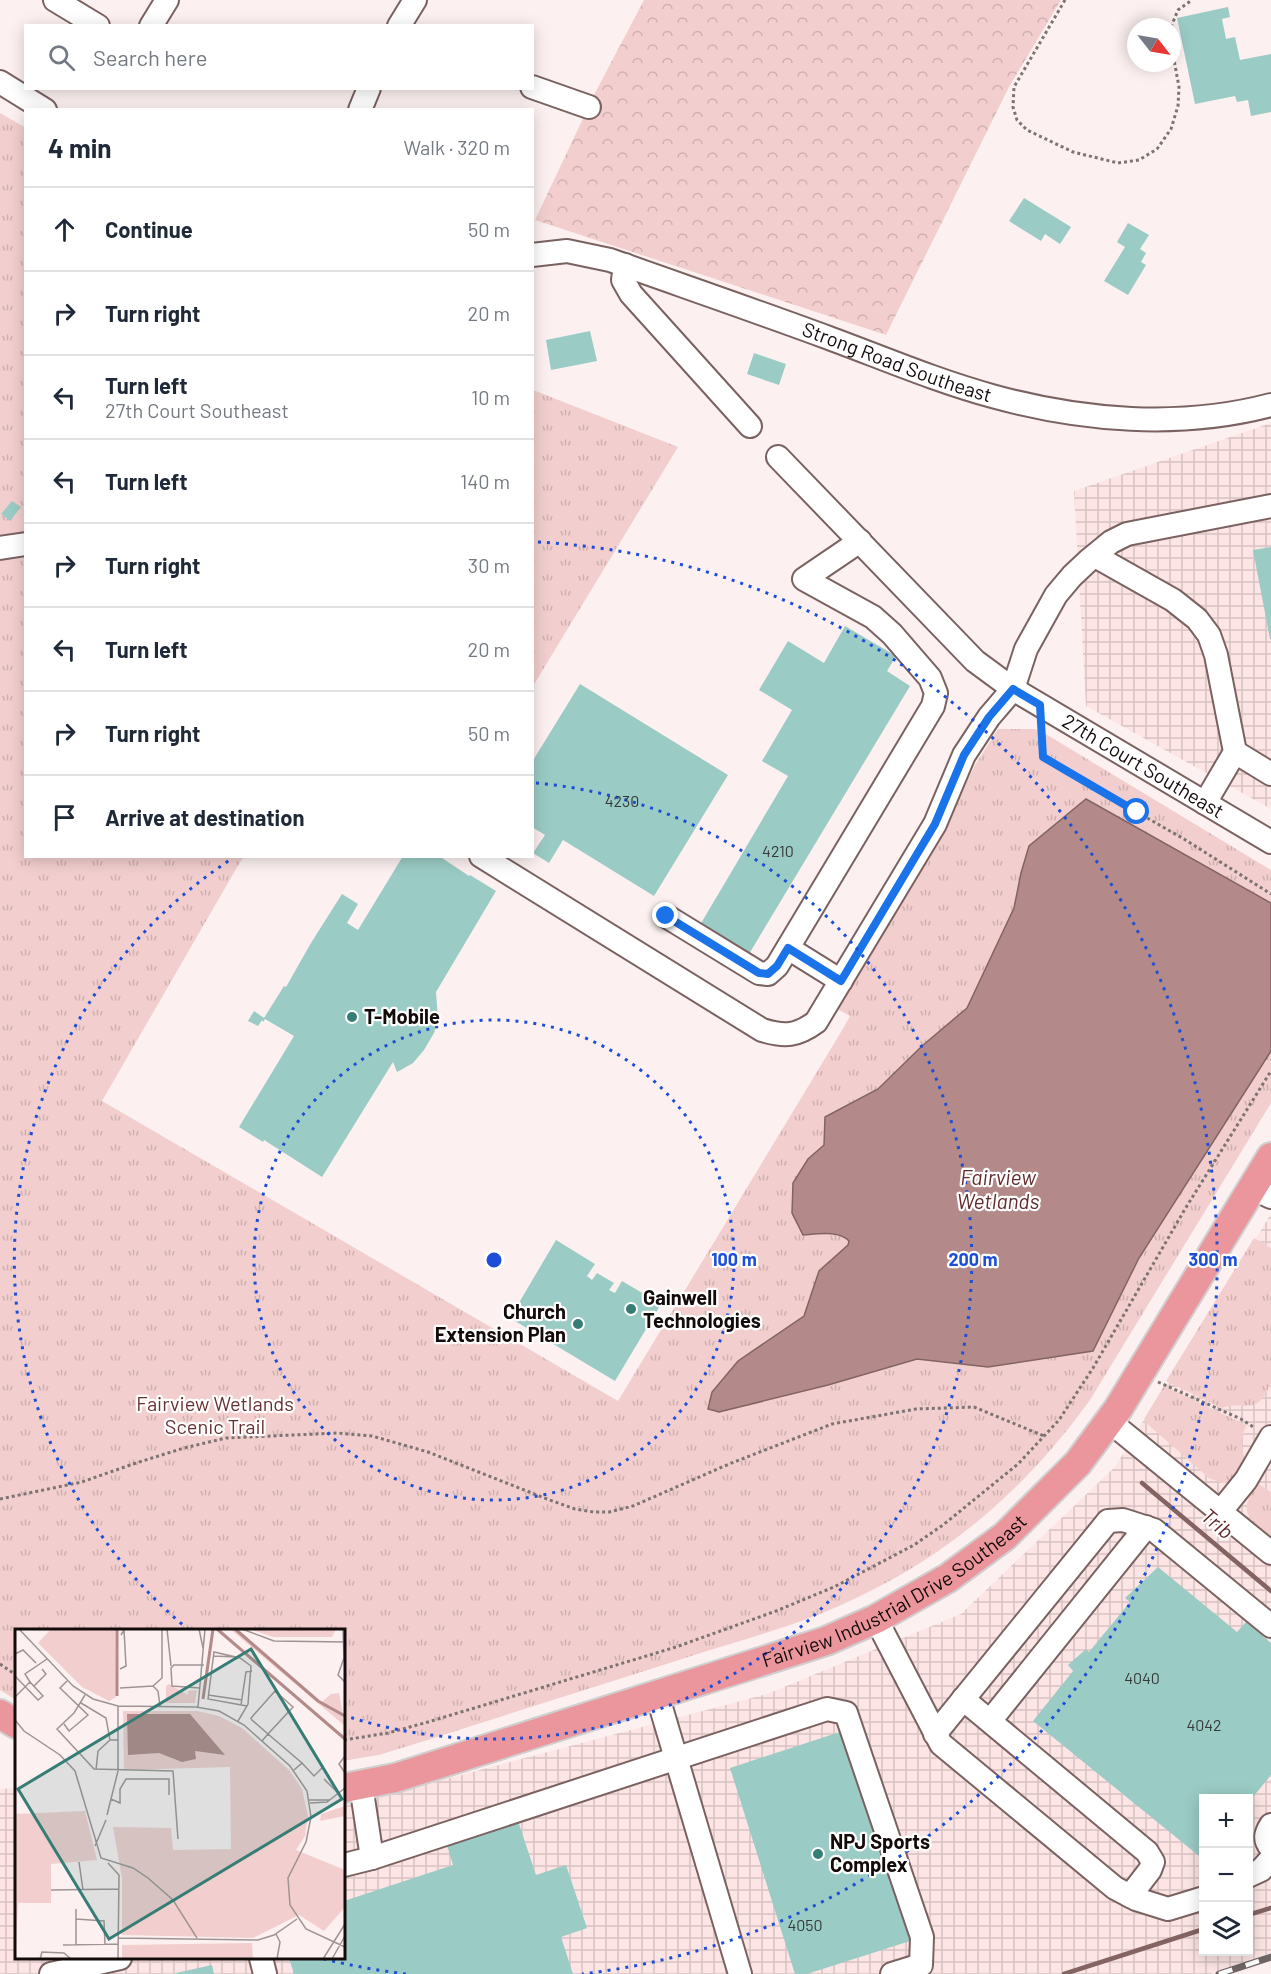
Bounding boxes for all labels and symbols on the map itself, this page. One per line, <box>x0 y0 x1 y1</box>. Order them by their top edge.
north arrow <box>1127 18 1181 72</box>
street label: Strong Road Southeast <box>799 316 995 406</box>
street label: 27th Court Southeast <box>1058 708 1229 822</box>
house number: 4230 <box>605 791 639 810</box>
route start <box>1123 798 1149 824</box>
house number: 4210 <box>762 841 794 860</box>
route end <box>652 902 678 928</box>
place label: T-Mobile <box>364 1004 440 1028</box>
marker: T-Mobile <box>345 1010 359 1024</box>
water label: Fairview Wetlands <box>957 1164 1039 1213</box>
text: 100 m <box>711 1248 757 1270</box>
text: 200 m <box>948 1248 998 1270</box>
text: 300 m <box>1189 1248 1237 1270</box>
centre of rings <box>484 1250 504 1270</box>
place label: Gainwell Technologies <box>643 1285 761 1332</box>
place label: Church Extension Plan <box>435 1299 566 1346</box>
marker: Gainwell Technologies <box>624 1302 638 1316</box>
marker: Church Extension Plan <box>571 1317 585 1331</box>
park label: Fairview Wetlands Scenic Trail <box>136 1391 294 1438</box>
water label: Trib <box>1197 1502 1239 1543</box>
street label: Fairview Industrial Drive Southeast <box>759 1509 1031 1672</box>
inset map <box>15 1629 345 1959</box>
house number: 4040 <box>1124 1668 1160 1687</box>
house number: 4042 <box>1186 1715 1222 1734</box>
place label: NPJ Sports Complex <box>830 1829 930 1876</box>
marker: NPJ Sports Complex <box>811 1847 825 1861</box>
house number: 4050 <box>787 1915 823 1934</box>

